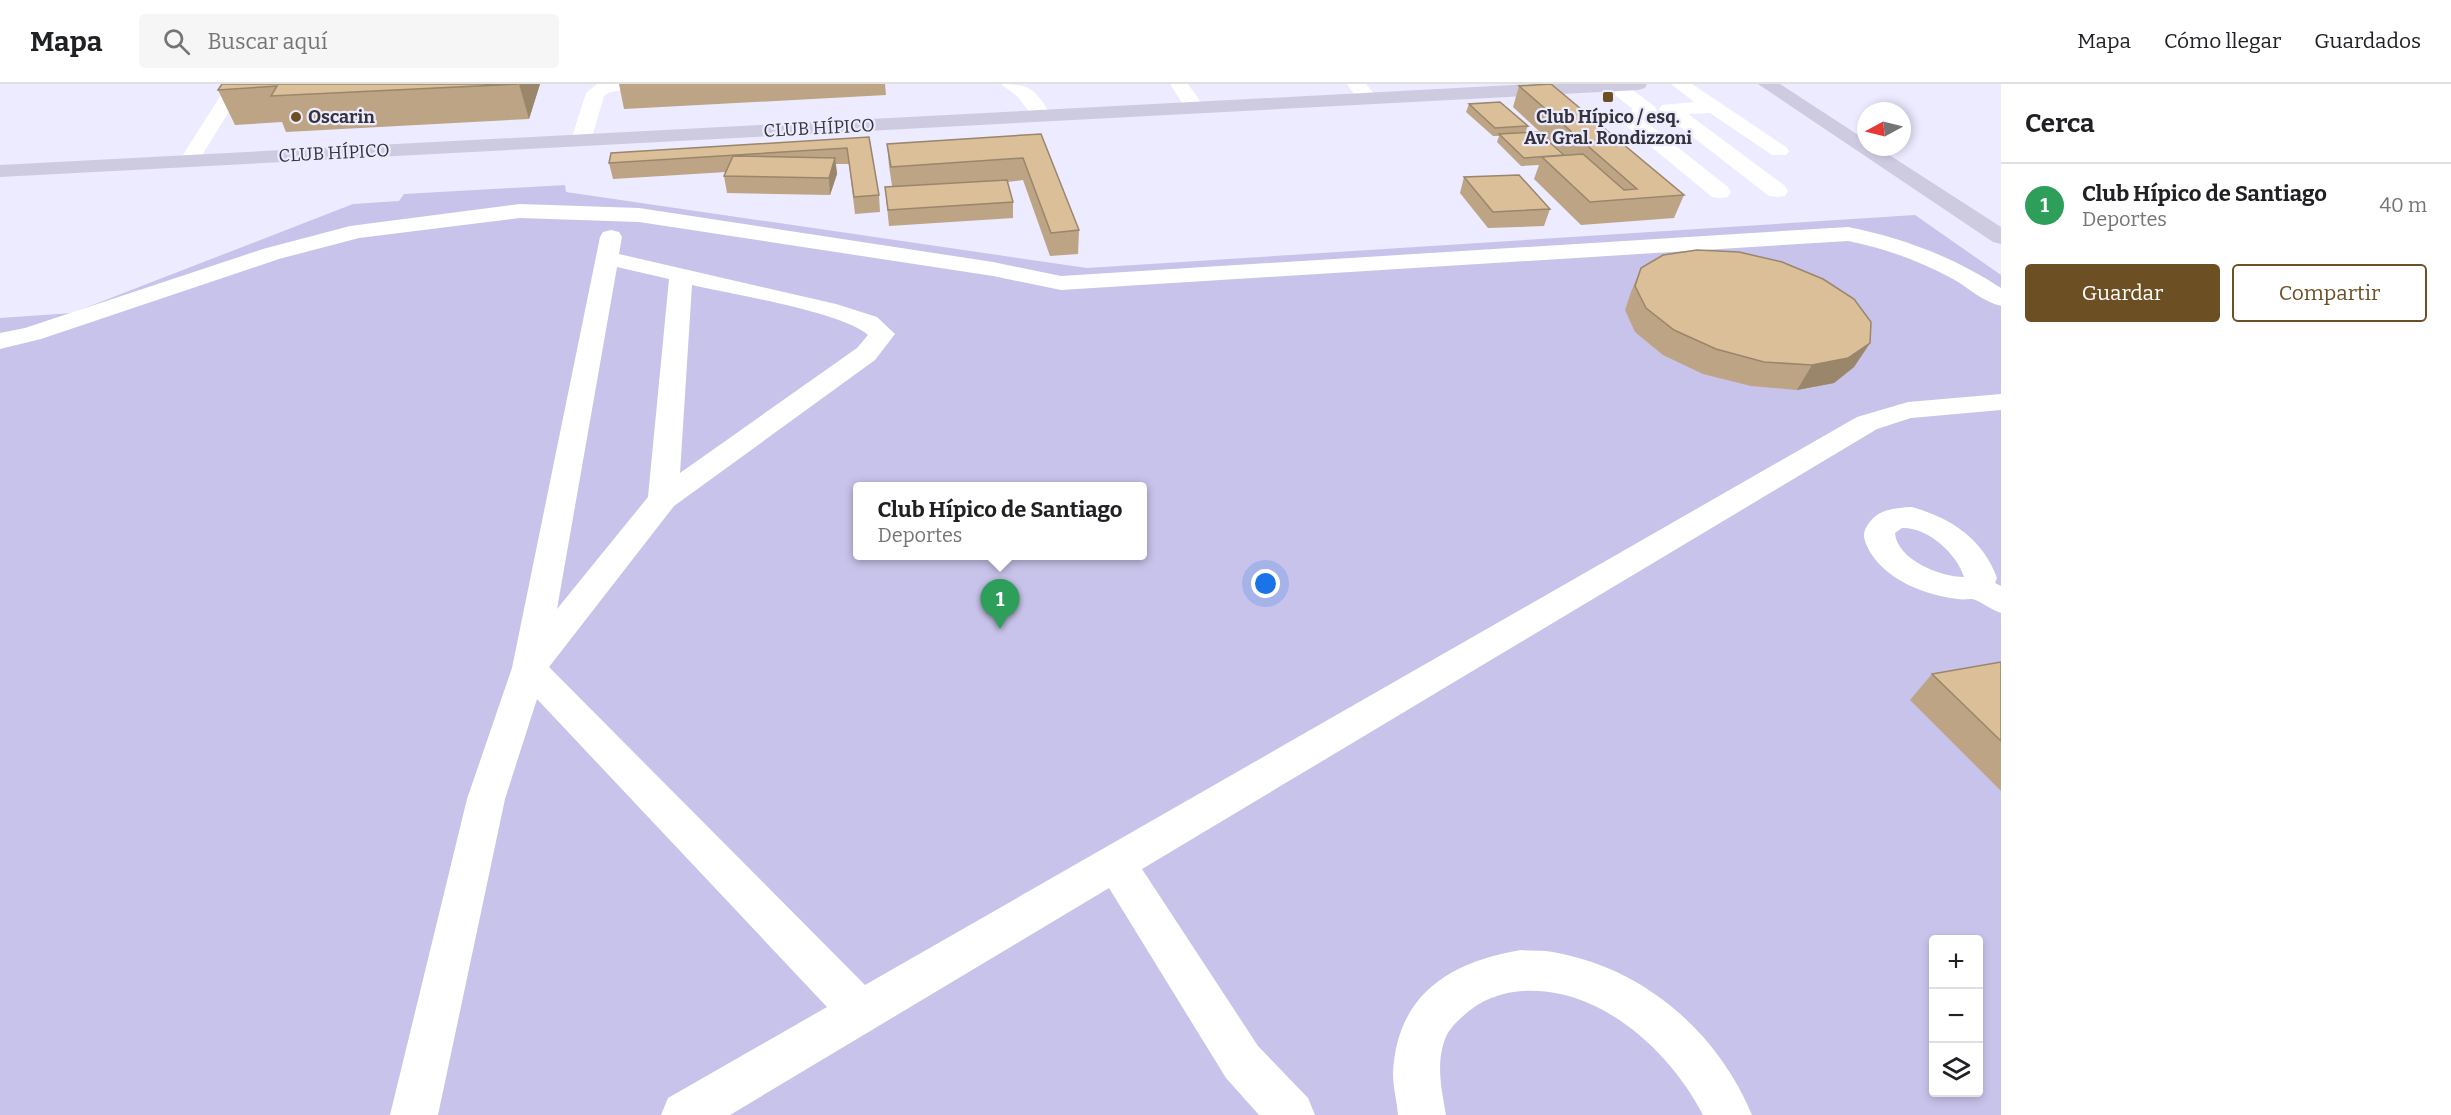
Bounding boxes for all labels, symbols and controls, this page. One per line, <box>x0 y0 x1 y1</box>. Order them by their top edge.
search box <box>139 14 559 68</box>
text: Mapa <box>30 25 103 58</box>
icon: search <box>160 25 193 58</box>
text: Buscar aquí <box>208 28 327 55</box>
text: Mapa <box>2077 28 2131 54</box>
text: Cómo llegar <box>2164 28 2281 54</box>
text: Guardados <box>2314 28 2421 54</box>
marker: Club Hípico / esq. Av. Gral. Rondizzoni <box>1601 90 1615 104</box>
north arrow <box>1857 102 1911 156</box>
place label: Oscarin <box>308 106 375 128</box>
place label: Club Hípico / esq. Av. Gral. Rondizzoni <box>1524 106 1692 149</box>
text: Cerca <box>2025 108 2095 139</box>
marker: Oscarin <box>289 110 303 124</box>
street label: CLUB HÍPICO <box>763 113 875 142</box>
street label: CLUB HÍPICO <box>278 138 390 167</box>
text: Club Hípico de Santiago <box>2082 180 2327 207</box>
text: 1 <box>2040 193 2049 217</box>
text: 40 m <box>2379 193 2427 217</box>
text: Deportes <box>2082 207 2167 231</box>
button: Guardar <box>2025 264 2220 322</box>
button: Compartir <box>2232 264 2427 322</box>
popup <box>853 482 1147 560</box>
text: Club Hípico de Santiago <box>878 496 1122 523</box>
text: Deportes <box>878 523 962 547</box>
your location <box>1251 569 1280 598</box>
pin: 1 <box>980 580 1020 629</box>
map controls <box>1929 935 1983 1097</box>
button: + <box>1929 935 1983 989</box>
button: − <box>1929 989 1983 1043</box>
button: layers <box>1929 1043 1983 1097</box>

